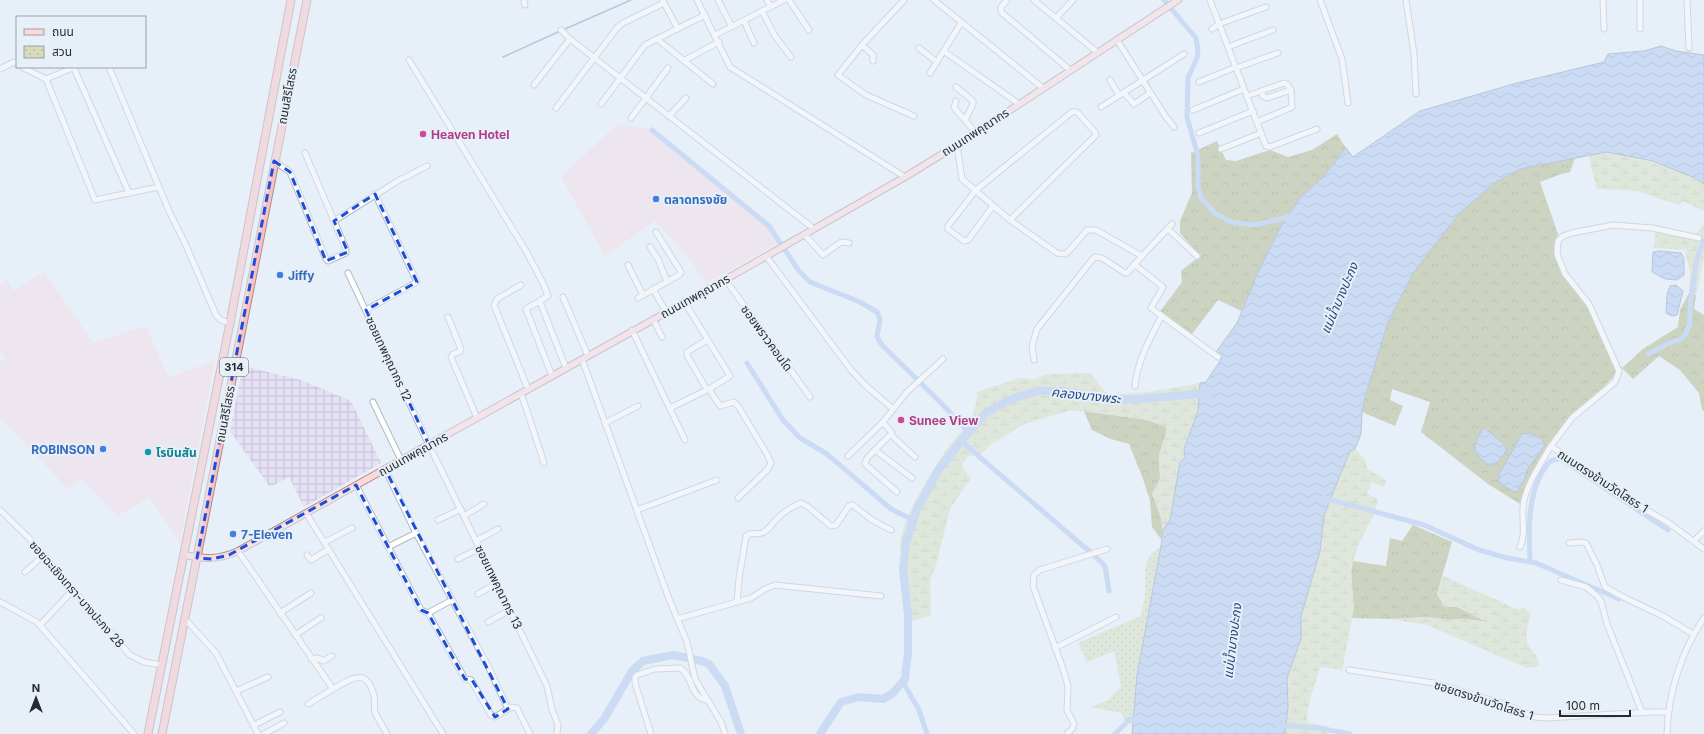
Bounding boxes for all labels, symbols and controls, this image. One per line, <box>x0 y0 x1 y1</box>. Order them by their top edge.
legend <box>16 16 146 68</box>
text: ถนน <box>52 24 74 39</box>
text: สวน <box>52 44 72 59</box>
street label: ถนนสิริโสธร <box>274 66 300 126</box>
street label: ถนนเทพคุณากร <box>938 105 1012 159</box>
place label: Heaven Hotel <box>431 127 509 142</box>
marker: Heaven Hotel <box>418 129 428 139</box>
place label: ตลาดทรงชัย <box>664 192 727 207</box>
marker: ตลาดทรงชัย <box>651 194 661 204</box>
water label: แม่น้ำบางปะกง <box>1316 259 1362 336</box>
place label: Jiffy <box>288 268 315 283</box>
marker: Jiffy <box>275 270 285 280</box>
street label: ถนนเทพคุณากร <box>658 271 733 321</box>
street label: ซอยพราวคอนโด <box>738 302 796 374</box>
street label: ซอยเทพคุณากร 12 <box>363 314 415 404</box>
road number: 314 <box>220 358 248 376</box>
water label: คลองบางพระ <box>1050 383 1123 407</box>
street label: ถนนสิริโสธร <box>212 384 238 444</box>
place label: Sunee View <box>909 413 979 428</box>
marker: Sunee View <box>896 415 906 425</box>
street label: ถนนเทพคุณากร <box>376 429 451 479</box>
place label: ROBINSON <box>31 442 95 457</box>
marker: ROBINSON <box>98 444 108 454</box>
place label: โรบินสัน <box>156 445 197 460</box>
street label: ถนนตรงข้ามวัดโสธร 1 <box>1555 446 1651 516</box>
marker: โรบินสัน <box>143 447 153 457</box>
place label: 7-Eleven <box>241 527 293 542</box>
marker: 7-Eleven <box>228 529 238 539</box>
street label: ซอยฉะเชิงเทรา-บางปะกง 28 <box>26 537 128 651</box>
street label: ซอยเทพคุณากร 13 <box>472 542 526 632</box>
water label: แม่น้ำบางปะกง <box>1218 601 1245 680</box>
street label: ซอยตรงข้ามวัดโสธร 1 <box>1432 677 1536 723</box>
north arrow <box>16 678 56 718</box>
text: N <box>32 681 40 695</box>
scale bar <box>1560 692 1630 718</box>
text: 100 m <box>1566 698 1600 713</box>

